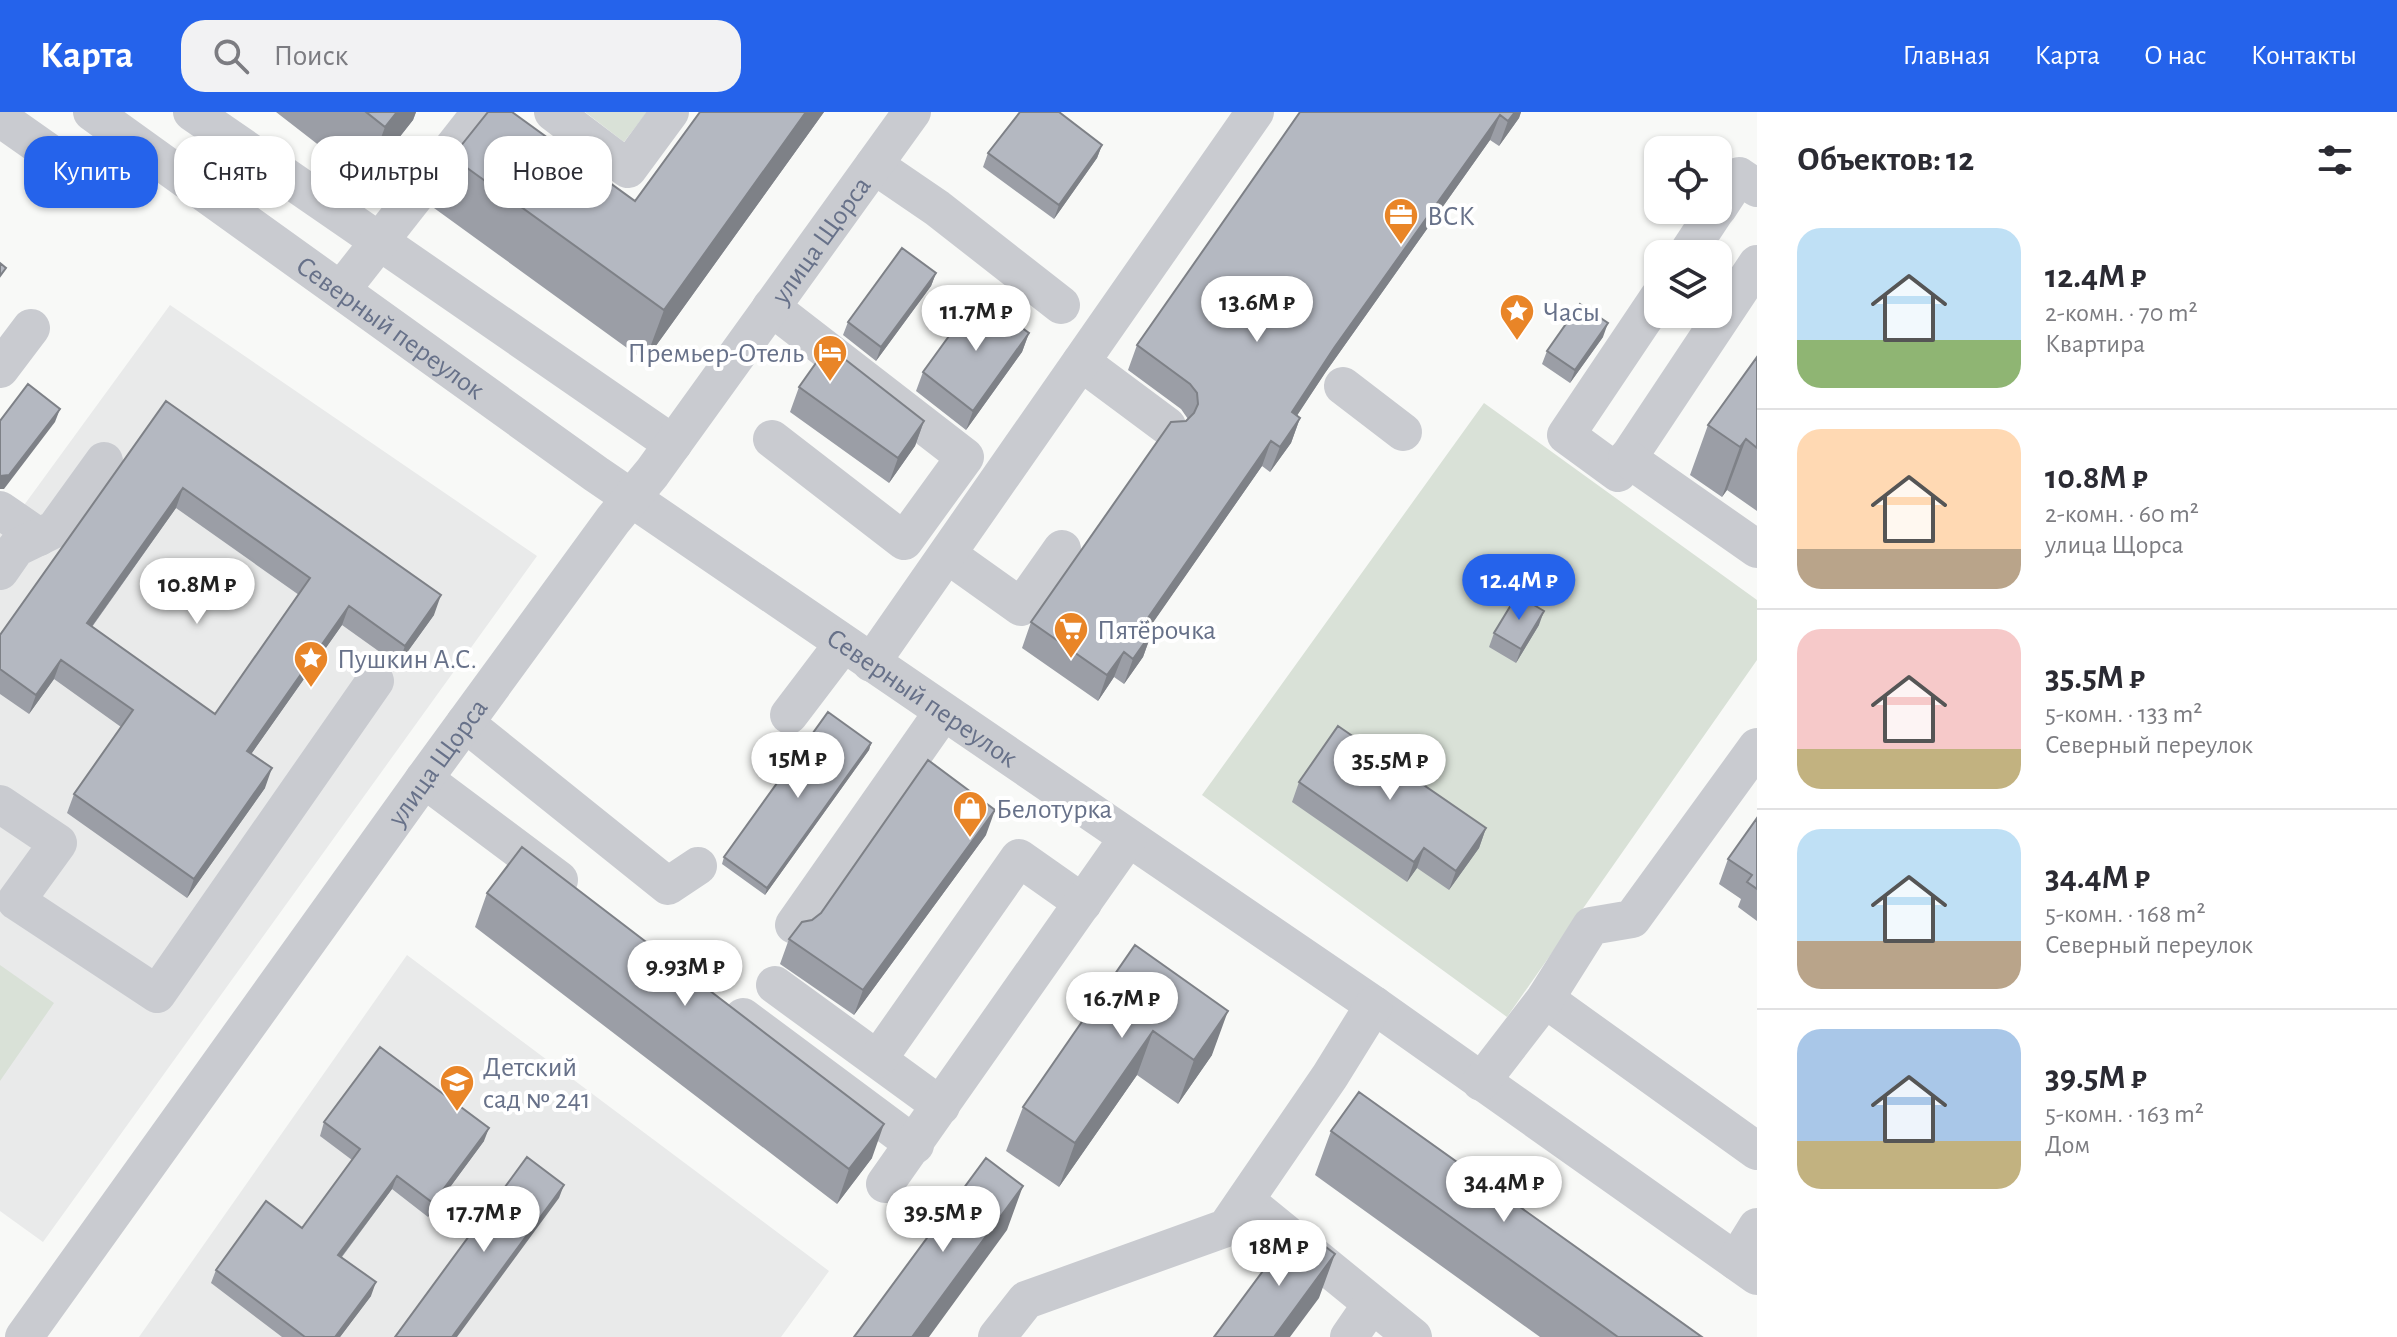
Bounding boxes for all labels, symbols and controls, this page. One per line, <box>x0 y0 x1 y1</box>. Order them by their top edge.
search box <box>181 20 741 92</box>
icon: search <box>209 34 253 78</box>
text: Карта <box>40 37 133 75</box>
text: Поиск <box>273 41 348 71</box>
text: Главная <box>1902 42 1990 70</box>
text: Карта <box>2034 42 2100 70</box>
text: О нас <box>2144 42 2207 70</box>
text: Контакты <box>2251 42 2357 70</box>
chip: Купить <box>24 136 158 208</box>
chip: Снять <box>174 136 295 208</box>
chip: Фильтры <box>311 136 468 208</box>
chip: Новое <box>484 136 612 208</box>
map controls <box>1644 136 1732 328</box>
button: locate <box>1644 136 1732 224</box>
icon: filters <box>2313 138 2357 182</box>
text: Объектов: 12 <box>1797 143 1974 177</box>
street label: улица Щорса <box>766 172 877 310</box>
office icon: ВСК <box>1382 196 1420 246</box>
place label: ВСК <box>1427 203 1475 231</box>
button: layers <box>1644 240 1732 328</box>
street label: Северный переулок <box>291 252 489 405</box>
icon: home <box>1861 260 1957 356</box>
text: 12.4M ₽ <box>2045 260 2146 294</box>
pin: 13.6M ₽ <box>1183 276 1331 344</box>
pin: 11.7M ₽ <box>902 285 1050 353</box>
text: 13.6M ₽ <box>1219 289 1295 315</box>
place icon: Часы <box>1498 292 1536 342</box>
text: 11.7M ₽ <box>940 298 1012 324</box>
place label: Часы <box>1543 299 1600 327</box>
text: 2-комн. · 70 m² <box>2045 300 2198 326</box>
text: Квартира <box>2045 331 2145 357</box>
hotel icon: Премьер-Отель <box>811 333 849 383</box>
place label: Премьер-Отель <box>628 340 804 368</box>
icon: home <box>1861 461 1957 557</box>
text: 10.8M ₽ <box>2045 461 2148 495</box>
text: 2-комн. · 60 m² <box>2045 501 2199 527</box>
text: улица Щорса <box>2045 532 2184 558</box>
pin: 12.4M ₽ <box>1445 554 1593 622</box>
pin: 10.8M ₽ <box>123 558 271 626</box>
text: 12.4M ₽ <box>1480 567 1558 593</box>
text: 10.8M ₽ <box>158 571 236 597</box>
supermarket icon: Пятёрочка <box>1052 610 1090 660</box>
place label: Пятёрочка <box>1097 617 1216 645</box>
street label: Северный переулок <box>821 624 1022 773</box>
place icon: Пушкин А.С. <box>292 639 330 689</box>
place label: Пушкин А.С. <box>337 646 477 674</box>
icon: home <box>1861 661 1957 757</box>
text: 35.5M ₽ <box>2045 661 2145 695</box>
street label: улица Щорса <box>383 694 494 832</box>
text: 5-комн. · 133 m² <box>2045 701 2202 727</box>
pin: 15M ₽ <box>742 732 854 800</box>
text: Северный переулок <box>2045 732 2253 758</box>
pin: 35.5M ₽ <box>1316 734 1464 802</box>
text: 15M ₽ <box>769 745 827 771</box>
text: 35.5M ₽ <box>1352 747 1428 773</box>
shop icon: Белотурка <box>951 789 989 839</box>
place label: Белотурка <box>996 796 1113 824</box>
icon: home <box>1861 861 1957 957</box>
text: 34.4M ₽ <box>2045 861 2150 895</box>
text: 5-комн. · 168 m² <box>2045 901 2206 927</box>
text: Северный переулок <box>2045 932 2253 958</box>
pin: 9.93M ₽ <box>611 940 759 1008</box>
text: 9.93M ₽ <box>645 953 725 979</box>
pin: 16.7M ₽ <box>1048 972 1196 1040</box>
text: 16.7M ₽ <box>1084 985 1160 1011</box>
place label: Детский сад № 241 <box>483 1054 591 1114</box>
icon: home <box>1861 1061 1957 1157</box>
text: 39.5M ₽ <box>2045 1061 2147 1095</box>
school or university icon: Детский сад № 241 <box>438 1063 476 1113</box>
text: 5-комн. · 163 m² <box>2045 1101 2204 1127</box>
text: Дом <box>2045 1132 2090 1158</box>
pin: 34.4M ₽ <box>1430 1156 1578 1224</box>
text: 34.4M ₽ <box>1464 1169 1544 1195</box>
pin: 17.7M ₽ <box>410 1186 558 1254</box>
pin: 39.5M ₽ <box>869 1186 1017 1254</box>
text: 17.7M ₽ <box>447 1199 521 1225</box>
text: 39.5M ₽ <box>904 1199 982 1225</box>
pin: 18M ₽ <box>1223 1220 1335 1288</box>
text: 18M ₽ <box>1250 1233 1309 1259</box>

